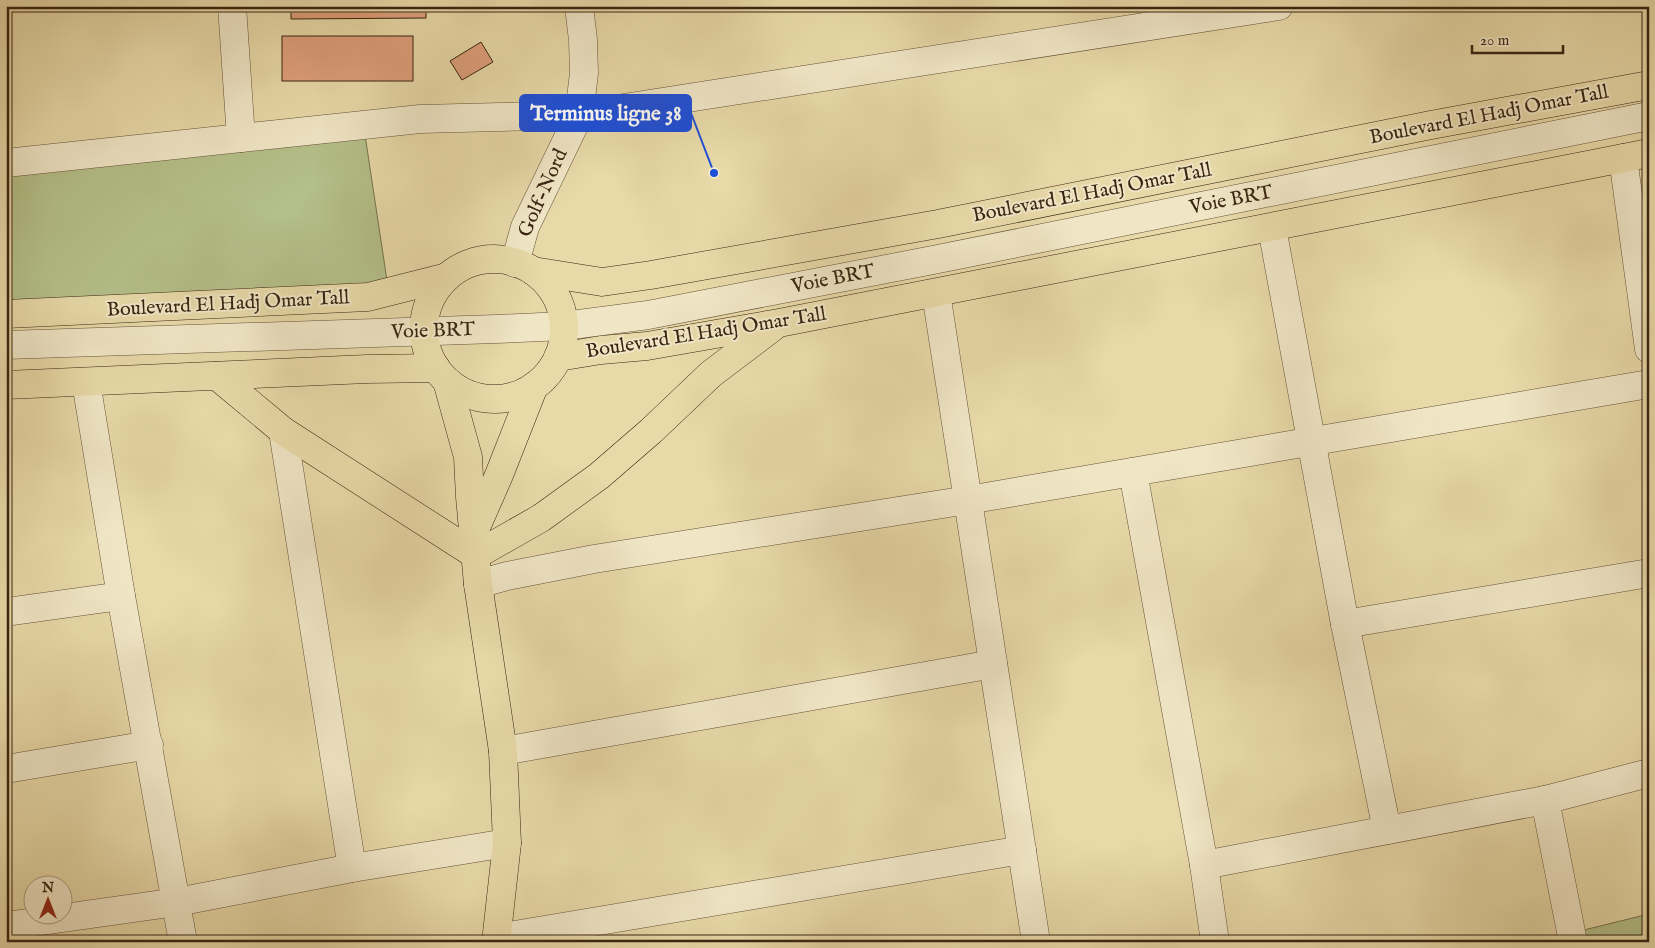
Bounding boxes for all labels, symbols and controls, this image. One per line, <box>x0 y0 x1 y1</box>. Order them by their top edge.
scale bar <box>1472 22 1564 54</box>
text: 20 m <box>1480 31 1510 50</box>
street label: Boulevard El Hadj Omar Tall <box>1367 79 1611 150</box>
callout: Terminus ligne 38 <box>520 95 691 131</box>
text: Terminus ligne 38 <box>530 101 681 128</box>
street label: Golf-Nord <box>512 145 574 241</box>
street label: Boulevard El Hadj Omar Tall <box>970 157 1214 228</box>
street label: Voie BRT <box>1186 180 1275 220</box>
street label: Voie BRT <box>788 259 877 299</box>
street label: Boulevard El Hadj Omar Tall <box>106 285 351 323</box>
street label: Boulevard El Hadj Omar Tall <box>584 302 828 364</box>
street label: Voie BRT <box>390 317 476 345</box>
north arrow <box>22 876 72 926</box>
text: N <box>41 879 54 897</box>

